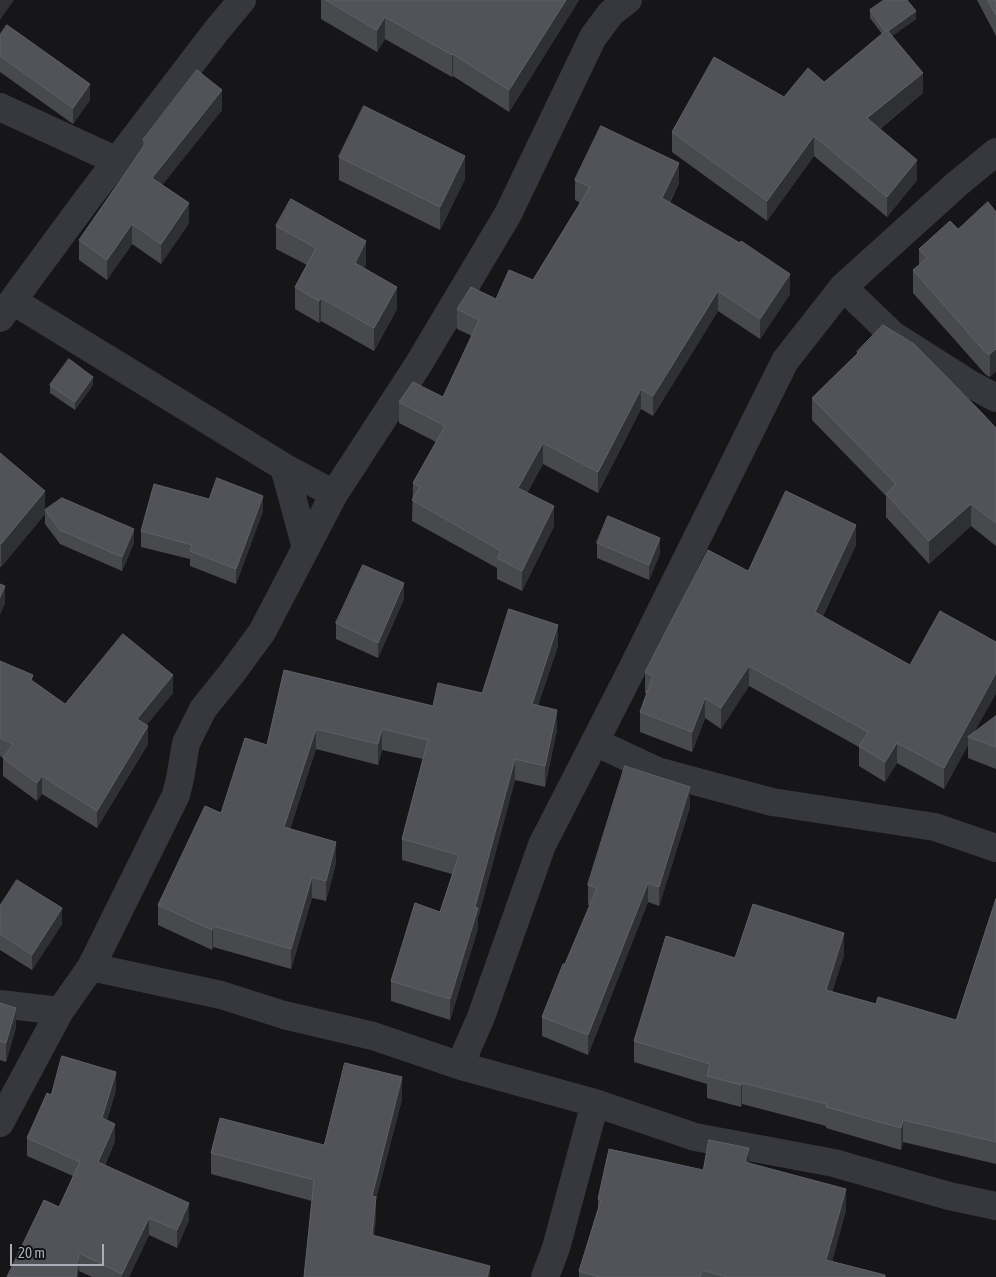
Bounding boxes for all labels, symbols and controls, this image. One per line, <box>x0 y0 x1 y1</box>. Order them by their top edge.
scale bar <box>12 1234 106 1266</box>
text: 20 m <box>18 1244 45 1261</box>

